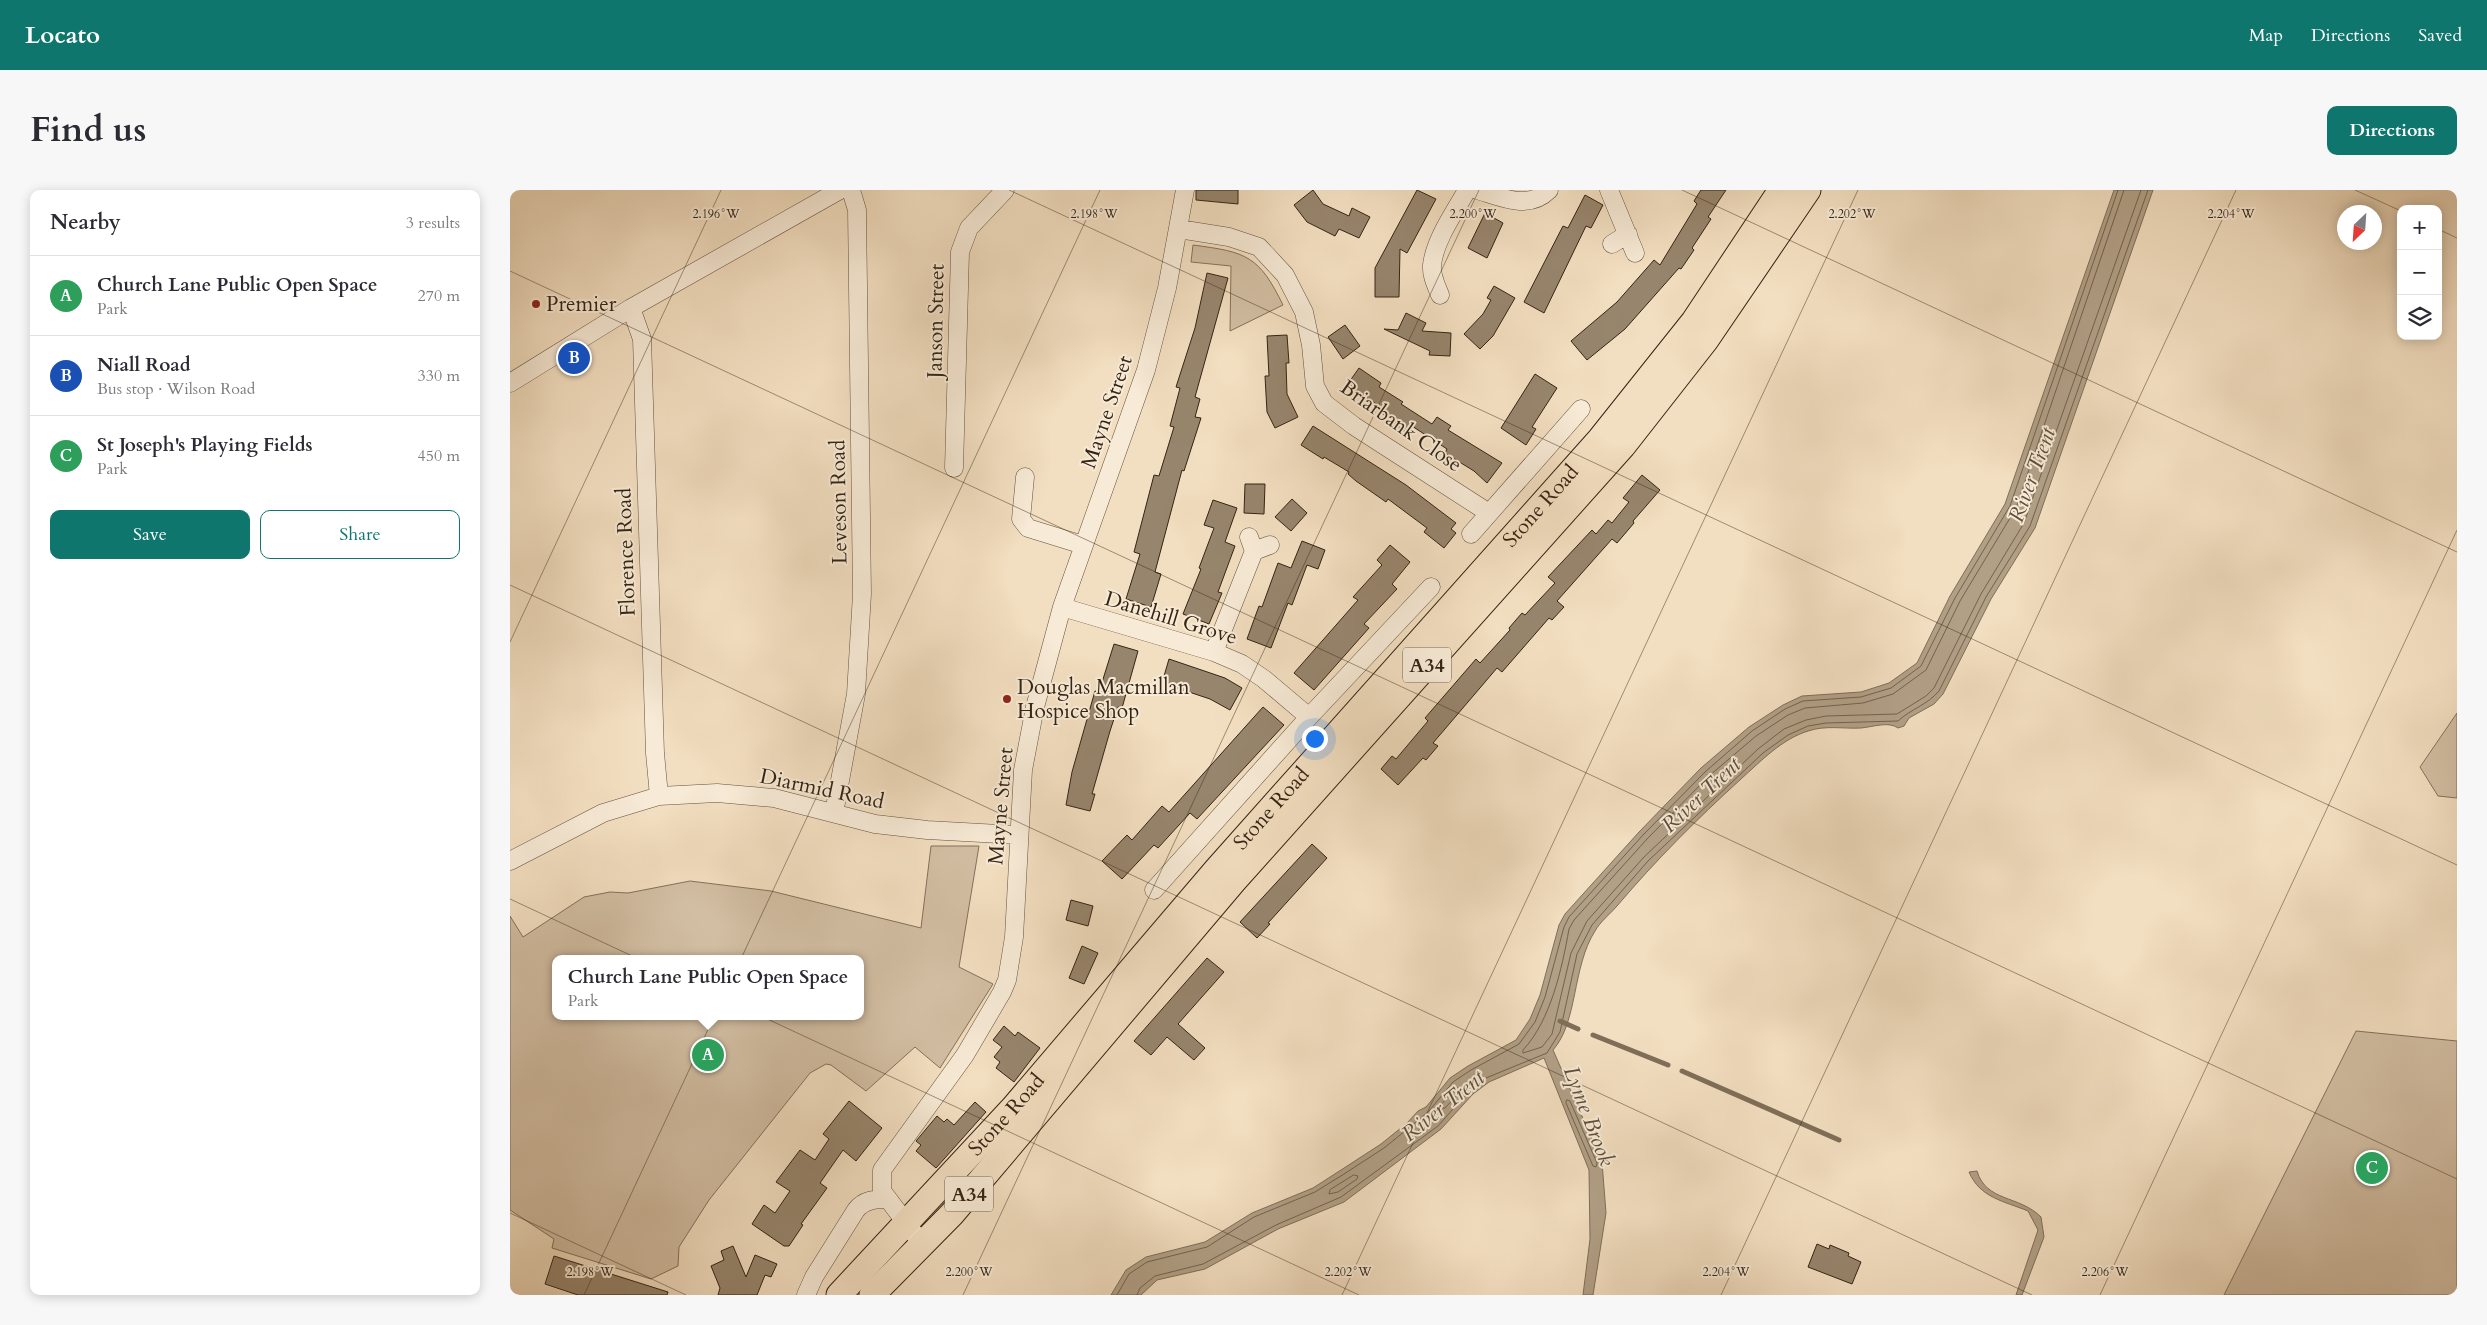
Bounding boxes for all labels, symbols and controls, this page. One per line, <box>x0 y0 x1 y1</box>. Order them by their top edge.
text: Locato <box>25 19 100 52</box>
text: Map <box>2249 23 2283 48</box>
text: Directions <box>2311 23 2390 48</box>
text: Saved <box>2418 23 2462 48</box>
text: Find us <box>30 106 146 154</box>
button: Directions <box>2327 106 2457 155</box>
north arrow <box>2337 205 2382 250</box>
map controls <box>2397 205 2442 340</box>
button: + <box>2397 205 2442 250</box>
text: 2.196°W <box>692 206 740 222</box>
text: 2.198°W <box>1070 206 1118 222</box>
text: 2.200°W <box>1449 206 1497 222</box>
text: 2.202°W <box>1828 206 1876 222</box>
text: 2.204°W <box>2207 206 2255 222</box>
text: Nearby <box>50 208 121 237</box>
text: 3 results <box>406 212 460 234</box>
button: − <box>2397 250 2442 295</box>
street label: Janson Street <box>920 263 952 382</box>
text: Church Lane Public Open Space <box>97 272 377 298</box>
text: A <box>60 285 72 307</box>
text: 270 m <box>418 285 460 307</box>
place label: Premier <box>546 290 617 319</box>
button: layers <box>2397 295 2442 340</box>
text: Park <box>97 298 128 320</box>
marker: Premier <box>530 298 542 310</box>
pin: B <box>558 339 590 377</box>
street label: Mayne Street <box>1074 351 1140 472</box>
text: Niall Road <box>97 352 191 378</box>
text: B <box>60 365 72 387</box>
text: 330 m <box>418 365 460 387</box>
street label: Briarbank Close <box>1334 373 1468 479</box>
text: Bus stop · Wilson Road <box>97 378 255 400</box>
water label: River Trent <box>2001 423 2063 526</box>
text: St Joseph's Playing Fields <box>97 432 313 458</box>
street label: Leveson Road <box>823 439 855 565</box>
text: C <box>60 445 72 467</box>
text: 450 m <box>418 445 460 467</box>
text: Park <box>97 458 128 480</box>
street label: Stone Road <box>1496 458 1585 553</box>
street label: Florence Road <box>609 487 643 617</box>
button: Save <box>50 510 250 559</box>
button: Share <box>260 510 460 559</box>
street label: Danehill Grove <box>1101 584 1241 652</box>
road number: A34 <box>1403 648 1451 682</box>
place label: Douglas Macmillan Hospice Shop <box>1017 673 1190 726</box>
marker: Douglas Macmillan Hospice Shop <box>1001 693 1013 705</box>
your location <box>1302 726 1328 752</box>
street label: Mayne Street <box>981 746 1021 866</box>
water label: River Trent <box>1655 750 1748 840</box>
street label: Stone Road <box>1226 761 1316 856</box>
street label: Diarmid Road <box>757 762 887 816</box>
popup <box>552 955 864 1020</box>
text: Church Lane Public Open Space <box>568 964 848 990</box>
text: Park <box>568 990 599 1012</box>
pin: A <box>692 1036 724 1074</box>
water label: Lyme Brook <box>1556 1062 1622 1171</box>
water label: River Trent <box>1395 1063 1491 1149</box>
street label: Stone Road <box>961 1067 1051 1162</box>
pin: C <box>2356 1149 2388 1187</box>
road number: A34 <box>945 1176 993 1212</box>
text: 2.198°W <box>566 1264 614 1280</box>
text: 2.200°W <box>945 1264 993 1280</box>
text: 2.202°W <box>1324 1264 1372 1280</box>
text: 2.204°W <box>1702 1264 1750 1280</box>
text: 2.206°W <box>2081 1264 2129 1280</box>

